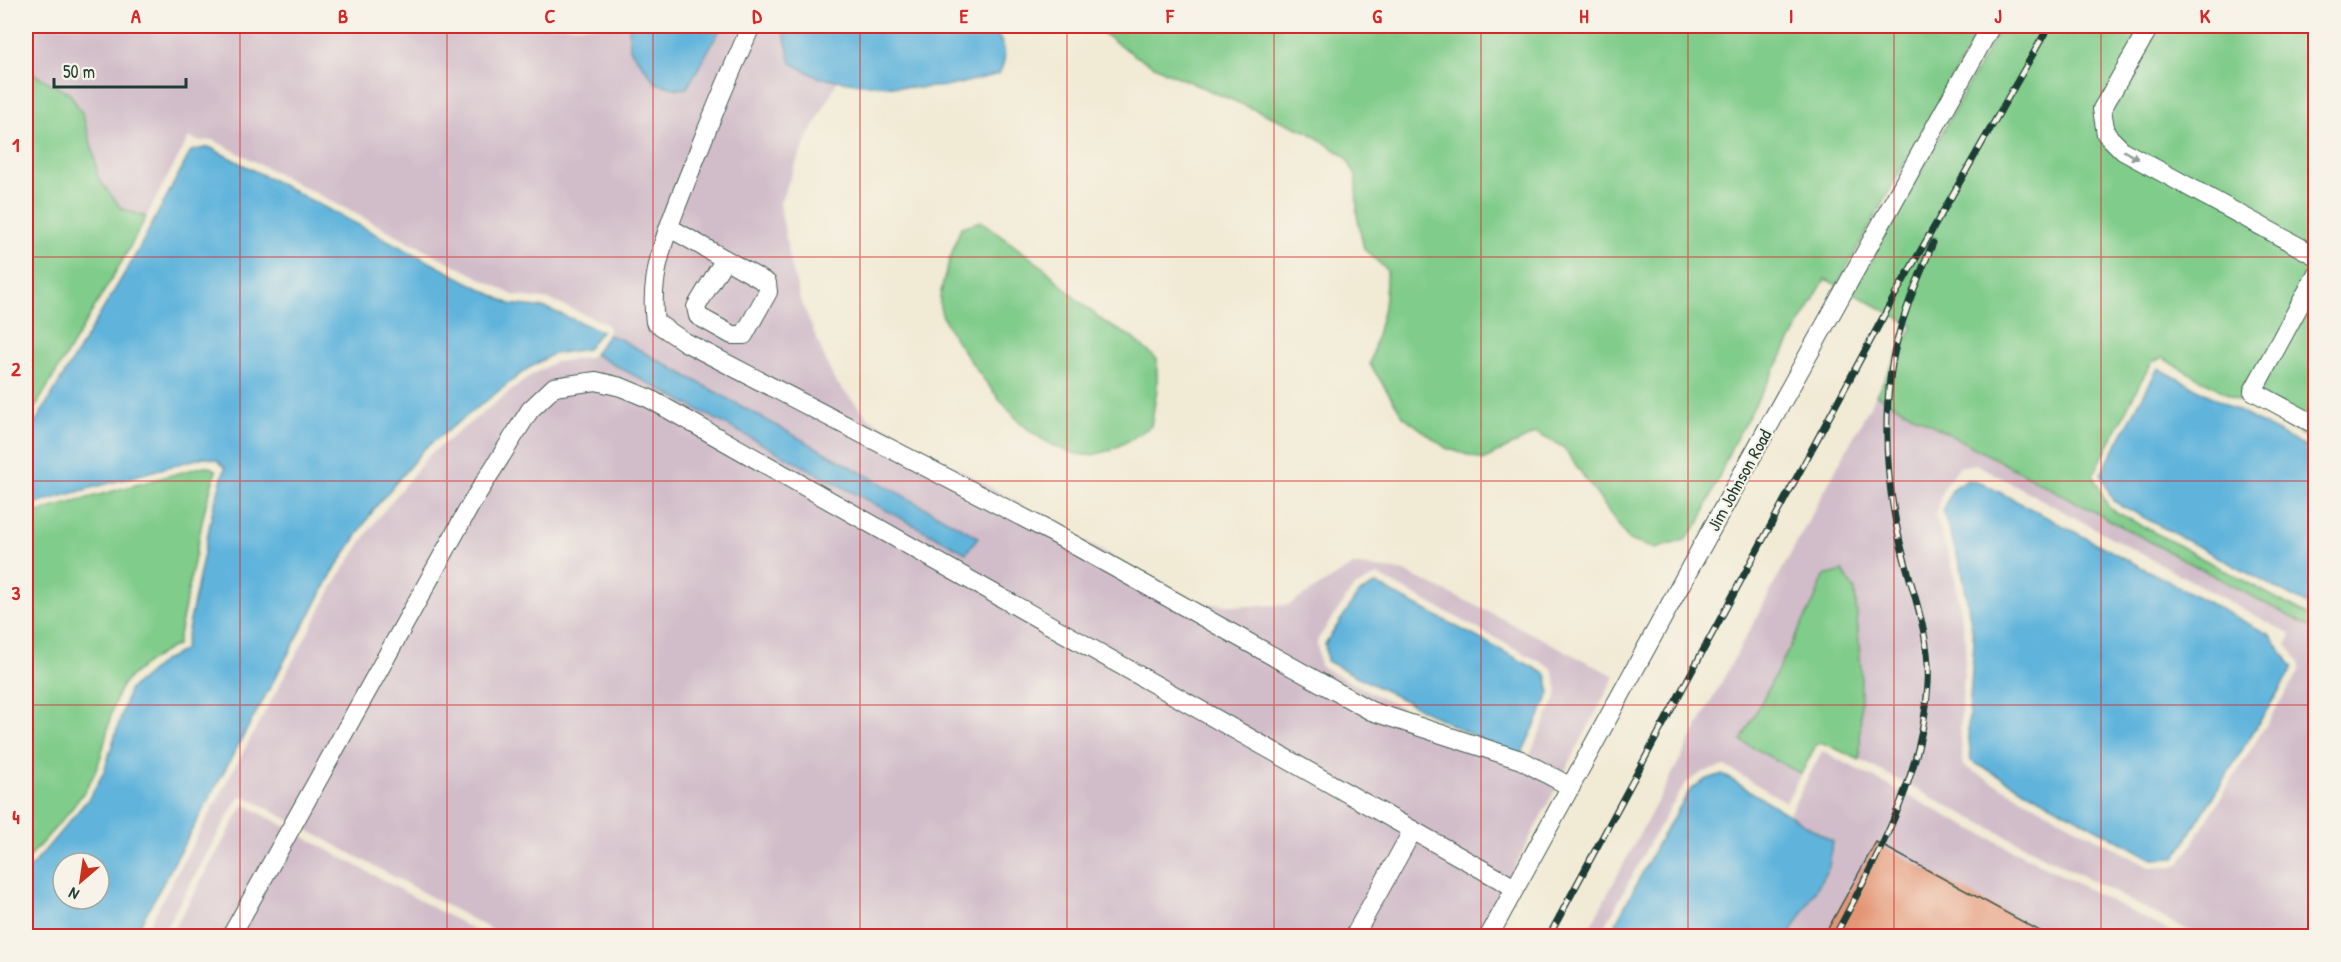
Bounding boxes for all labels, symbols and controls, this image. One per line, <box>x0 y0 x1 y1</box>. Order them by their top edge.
text: A <box>131 2 141 29</box>
text: B <box>338 2 348 29</box>
text: C <box>545 2 556 29</box>
text: D <box>752 2 762 29</box>
text: E <box>960 2 969 29</box>
text: F <box>1165 2 1175 29</box>
text: G <box>1372 2 1382 29</box>
text: H <box>1579 2 1589 29</box>
text: I <box>1789 2 1793 29</box>
text: J <box>1994 2 2002 29</box>
text: K <box>2200 2 2211 29</box>
scale bar <box>54 51 186 89</box>
text: 50 m <box>63 59 95 84</box>
text: 1 <box>12 131 20 158</box>
one-way arrow <box>2123 150 2140 160</box>
text: 2 <box>11 355 21 382</box>
street label: Jim Johnson Road <box>1701 425 1777 535</box>
text: 3 <box>12 579 21 606</box>
text: 4 <box>12 803 20 830</box>
north arrow <box>51 851 111 911</box>
text: N <box>64 882 83 906</box>

